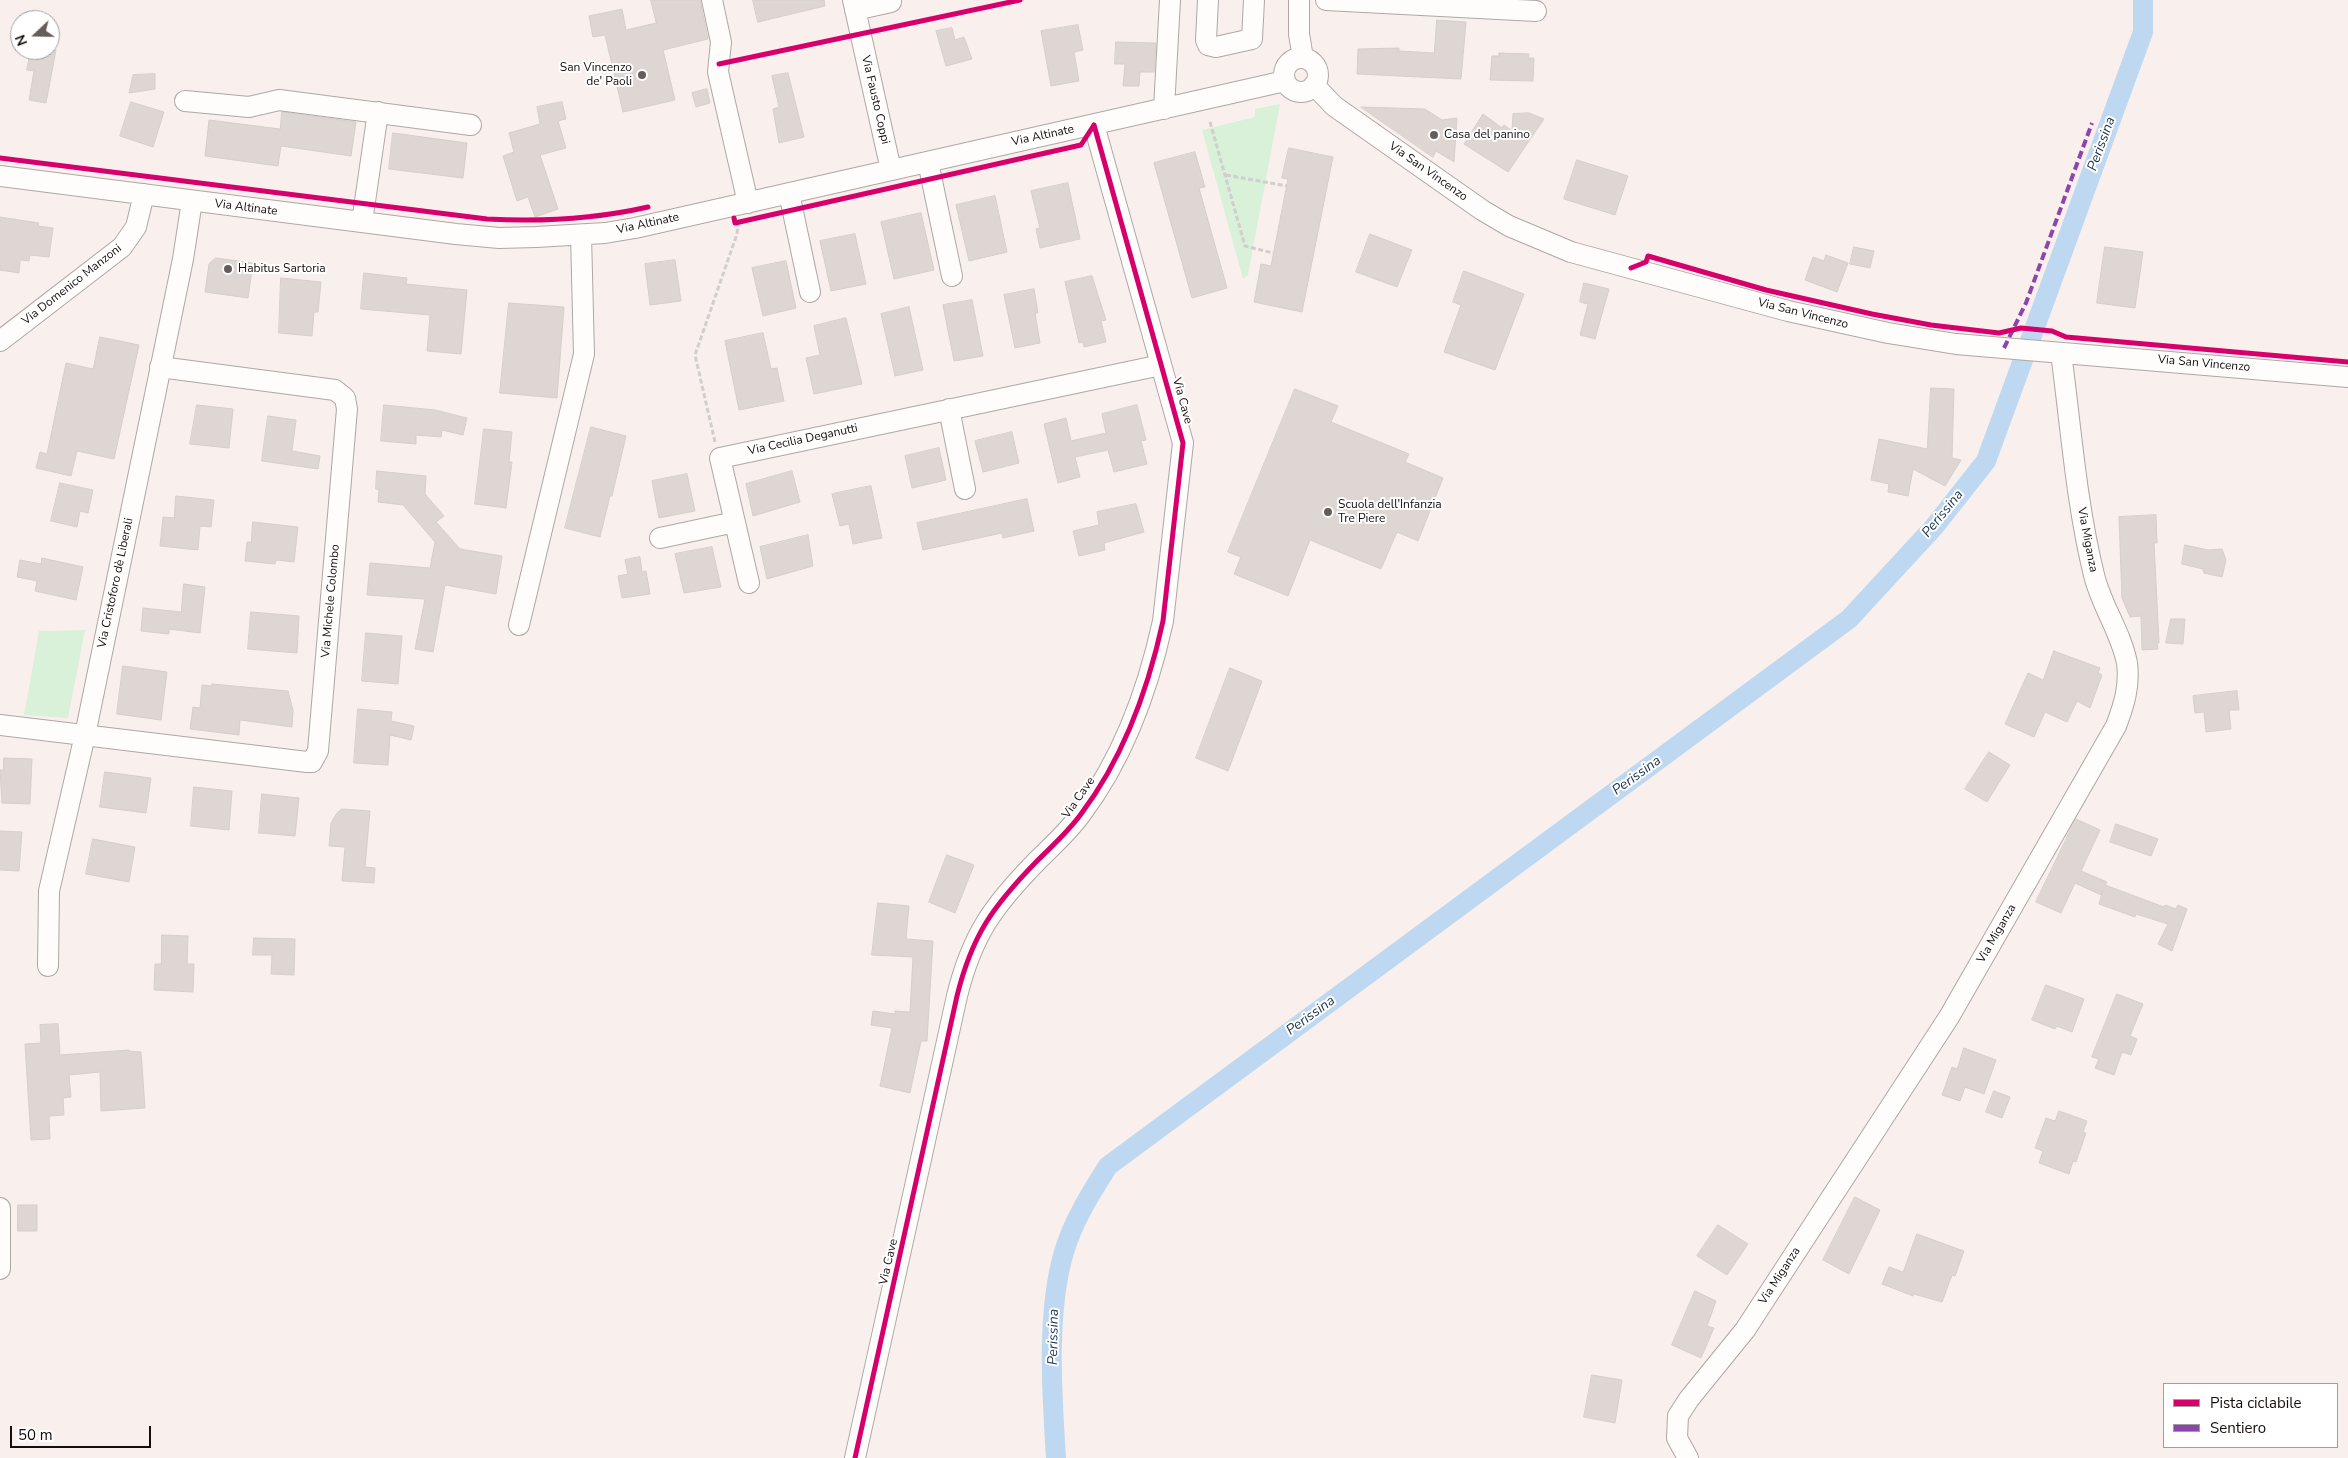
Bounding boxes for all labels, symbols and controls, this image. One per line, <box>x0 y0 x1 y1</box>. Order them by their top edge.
north arrow <box>10 10 60 60</box>
text: N <box>11 32 32 49</box>
street label: Via Fausto Coppi <box>858 54 892 146</box>
place label: San Vincenzo de' Paoli <box>560 61 632 89</box>
marker: San Vincenzo de' Paoli <box>636 69 648 81</box>
water label: Perissina <box>2084 115 2120 173</box>
street label: Via Altinate <box>1011 122 1075 150</box>
place label: Casa del panino <box>1444 128 1530 142</box>
marker: Casa del panino <box>1428 129 1440 141</box>
street label: Via San Vincenzo <box>1386 140 1470 204</box>
street label: Via Altinate <box>214 197 278 219</box>
street label: Via Altinate <box>616 210 680 238</box>
street label: Via Domenico Manzoni <box>19 242 125 328</box>
place label: Habitus Sartoria <box>238 262 326 276</box>
marker: Habitus Sartoria <box>222 263 234 275</box>
street label: Via San Vincenzo <box>1756 296 1850 332</box>
street label: Via San Vincenzo <box>2157 353 2251 375</box>
street label: Via Cave <box>1169 376 1195 426</box>
street label: Via Cecilia Deganutti <box>747 421 859 459</box>
water label: Perissina <box>1919 487 1967 541</box>
place label: Scuola dell'Infanzia Tre Piere <box>1338 498 1442 526</box>
marker: Scuola dell'Infanzia Tre Piere <box>1322 506 1334 518</box>
street label: Via Miganza <box>2074 506 2100 574</box>
street label: Via Cristoforo dè Liberali <box>95 517 137 649</box>
street label: Via Michele Colombo <box>319 544 343 658</box>
water label: Perissina <box>1609 753 1665 799</box>
street label: Via Cave <box>1060 775 1098 821</box>
street label: Via Miganza <box>1974 902 2020 966</box>
water label: Perissina <box>1283 993 1339 1039</box>
street label: Via Cave <box>877 1237 901 1287</box>
street label: Via Miganza <box>1756 1245 1804 1307</box>
water label: Perissina <box>1045 1309 1063 1365</box>
legend <box>2163 1383 2338 1448</box>
text: Pista ciclabile <box>2210 1393 2302 1413</box>
scale bar <box>12 1416 154 1448</box>
text: Sentiero <box>2210 1418 2266 1438</box>
text: 50 m <box>18 1425 53 1445</box>

